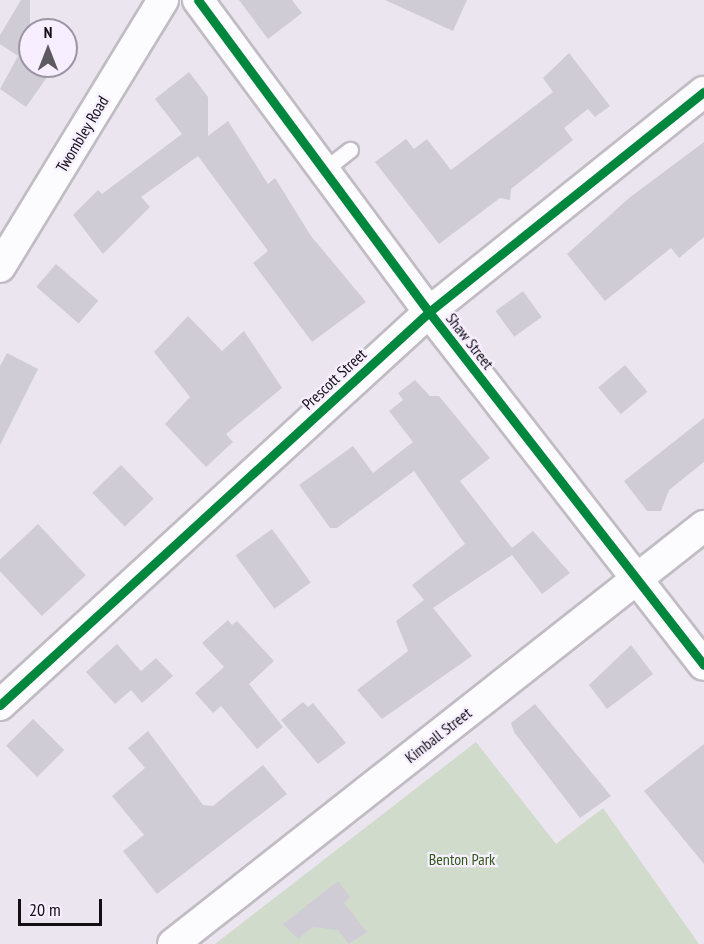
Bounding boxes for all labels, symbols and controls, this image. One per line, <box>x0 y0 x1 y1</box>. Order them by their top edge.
north arrow <box>18 18 78 78</box>
text: N <box>44 22 52 42</box>
street label: Twombley Road <box>52 92 112 176</box>
street label: Shaw Street <box>442 309 498 373</box>
street label: Prescott Street <box>298 344 370 414</box>
street label: Kimball Street <box>401 703 475 767</box>
park label: Benton Park <box>429 849 495 869</box>
scale bar <box>21 887 105 925</box>
text: 20 m <box>29 898 61 921</box>

